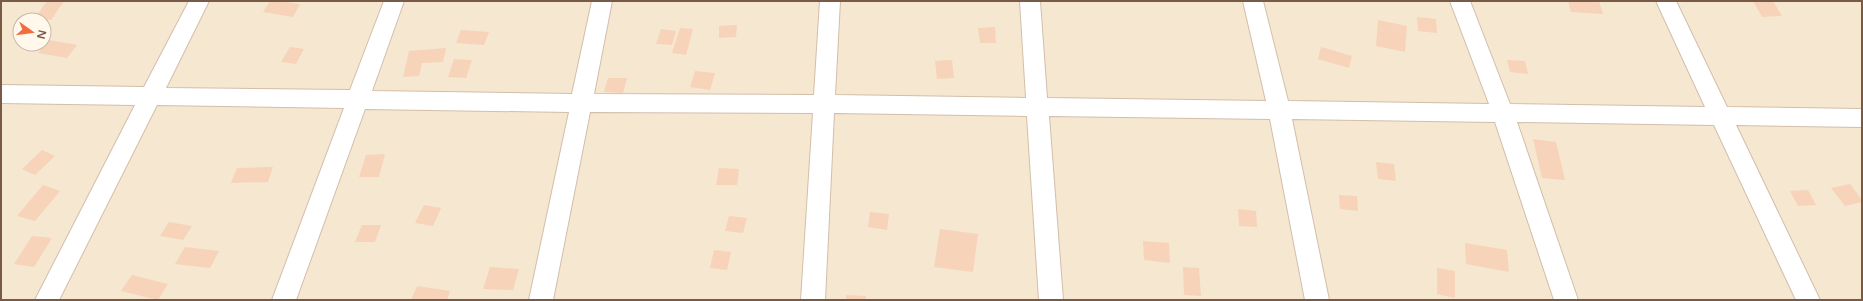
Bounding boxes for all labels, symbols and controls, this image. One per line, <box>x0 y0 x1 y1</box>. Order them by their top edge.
north arrow <box>12 12 52 52</box>
text: N <box>34 28 49 40</box>

